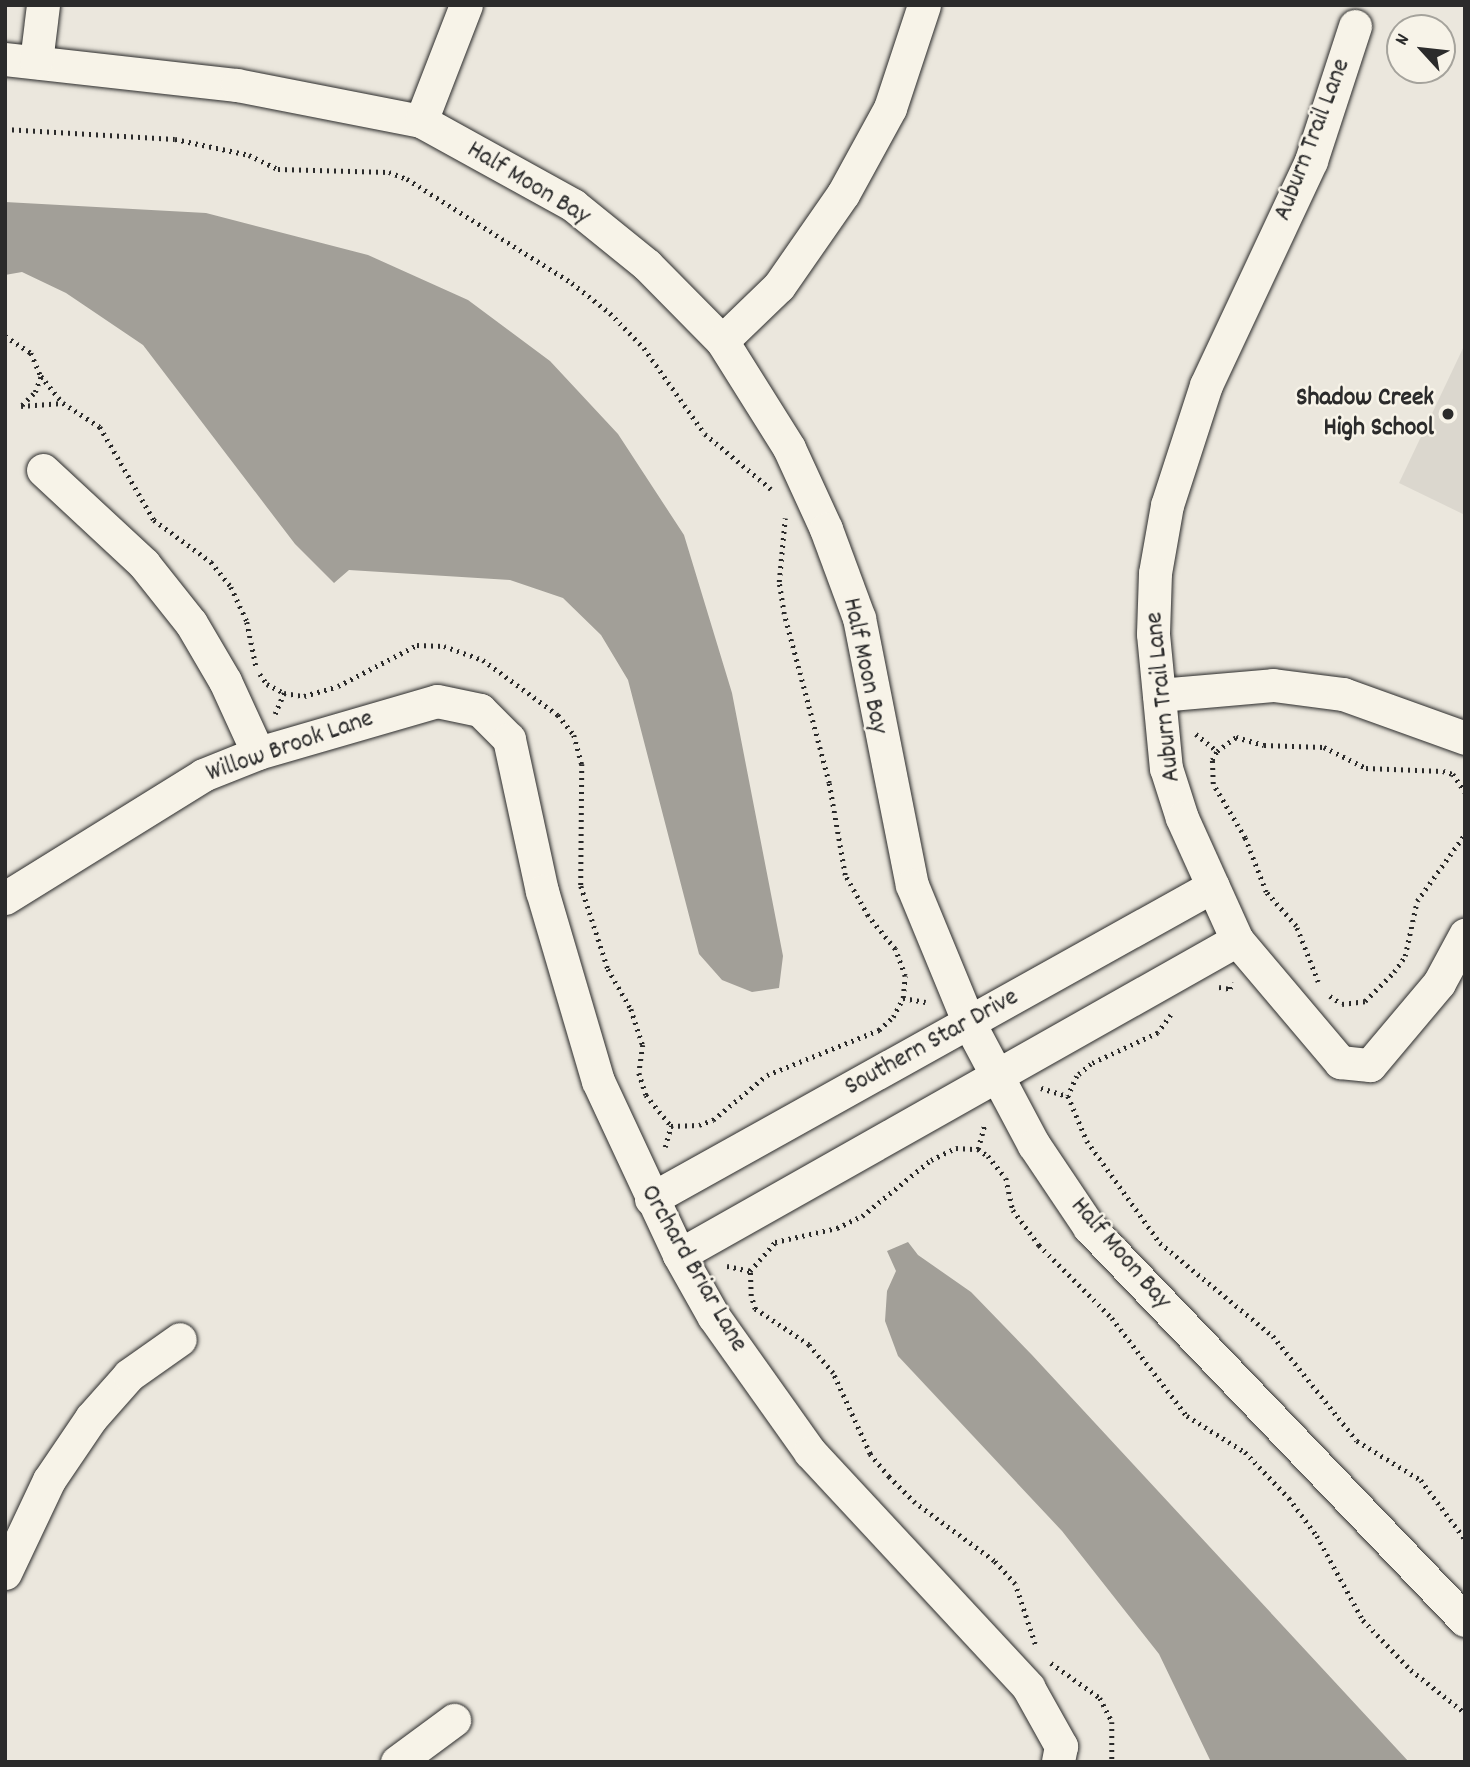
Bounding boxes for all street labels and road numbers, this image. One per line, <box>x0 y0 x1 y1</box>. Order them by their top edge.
street label: Auburn Trail Lane <box>1268 55 1358 225</box>
street label: Half Moon Bay <box>461 135 595 233</box>
street label: Half Moon Bay <box>834 595 894 737</box>
street label: Auburn Trail Lane <box>1140 610 1188 784</box>
street label: Willow Brook Lane <box>203 704 377 790</box>
street label: Southern Star Drive <box>840 982 1024 1104</box>
street label: Orchard Briar Lane <box>633 1180 753 1358</box>
street label: Half Moon Bay <box>1063 1192 1177 1316</box>

